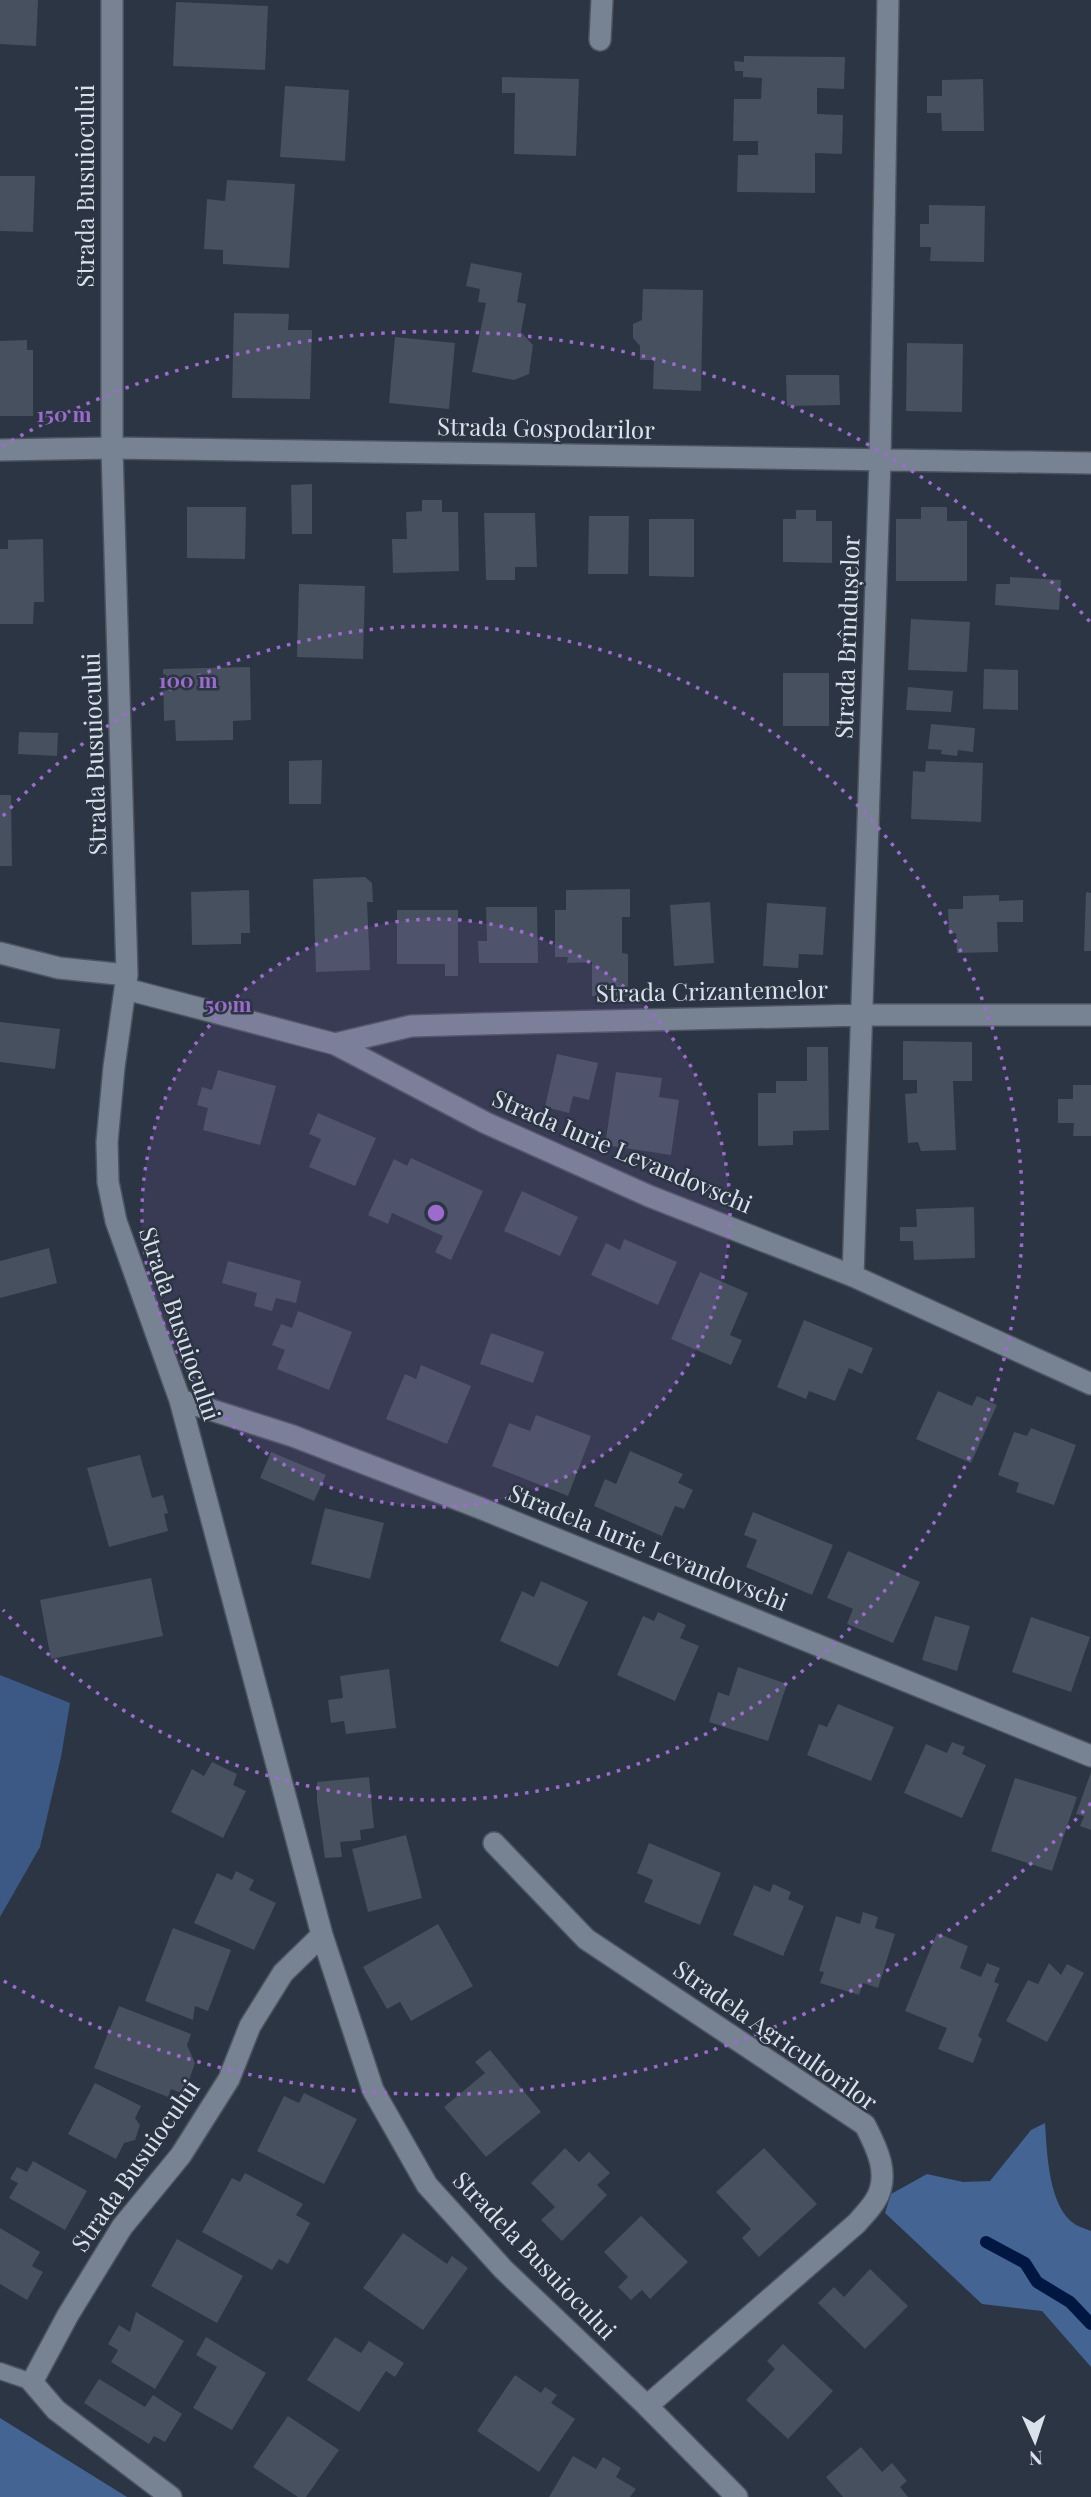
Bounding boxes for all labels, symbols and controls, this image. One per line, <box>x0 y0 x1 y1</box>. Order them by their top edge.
street label: Strada Busuiocului <box>68 85 100 287</box>
text: 150 m <box>37 399 91 427</box>
street label: Strada Gospodarilor <box>437 409 655 445</box>
street label: Strada Brîndușelor <box>826 534 866 739</box>
street label: Strada Busuiocului <box>73 652 113 856</box>
text: 100 m <box>158 665 218 693</box>
street label: Strada Crizantemelor <box>596 972 829 1008</box>
text: 50 m <box>204 989 252 1017</box>
street label: Strada Iurie Levandovschi <box>488 1081 758 1219</box>
centre of rings <box>424 1201 448 1225</box>
street label: Strada Busuiocului <box>133 1222 229 1424</box>
street label: Stradela Iurie Levandovschi <box>504 1475 793 1617</box>
street label: Stradela Agricultorilor <box>668 1952 885 2117</box>
street label: Strada Busuiocului <box>63 2073 206 2257</box>
street label: Stradela Busuiocului <box>447 2164 624 2346</box>
north arrow <box>1000 2406 1070 2476</box>
text: N <box>1028 2446 1043 2472</box>

